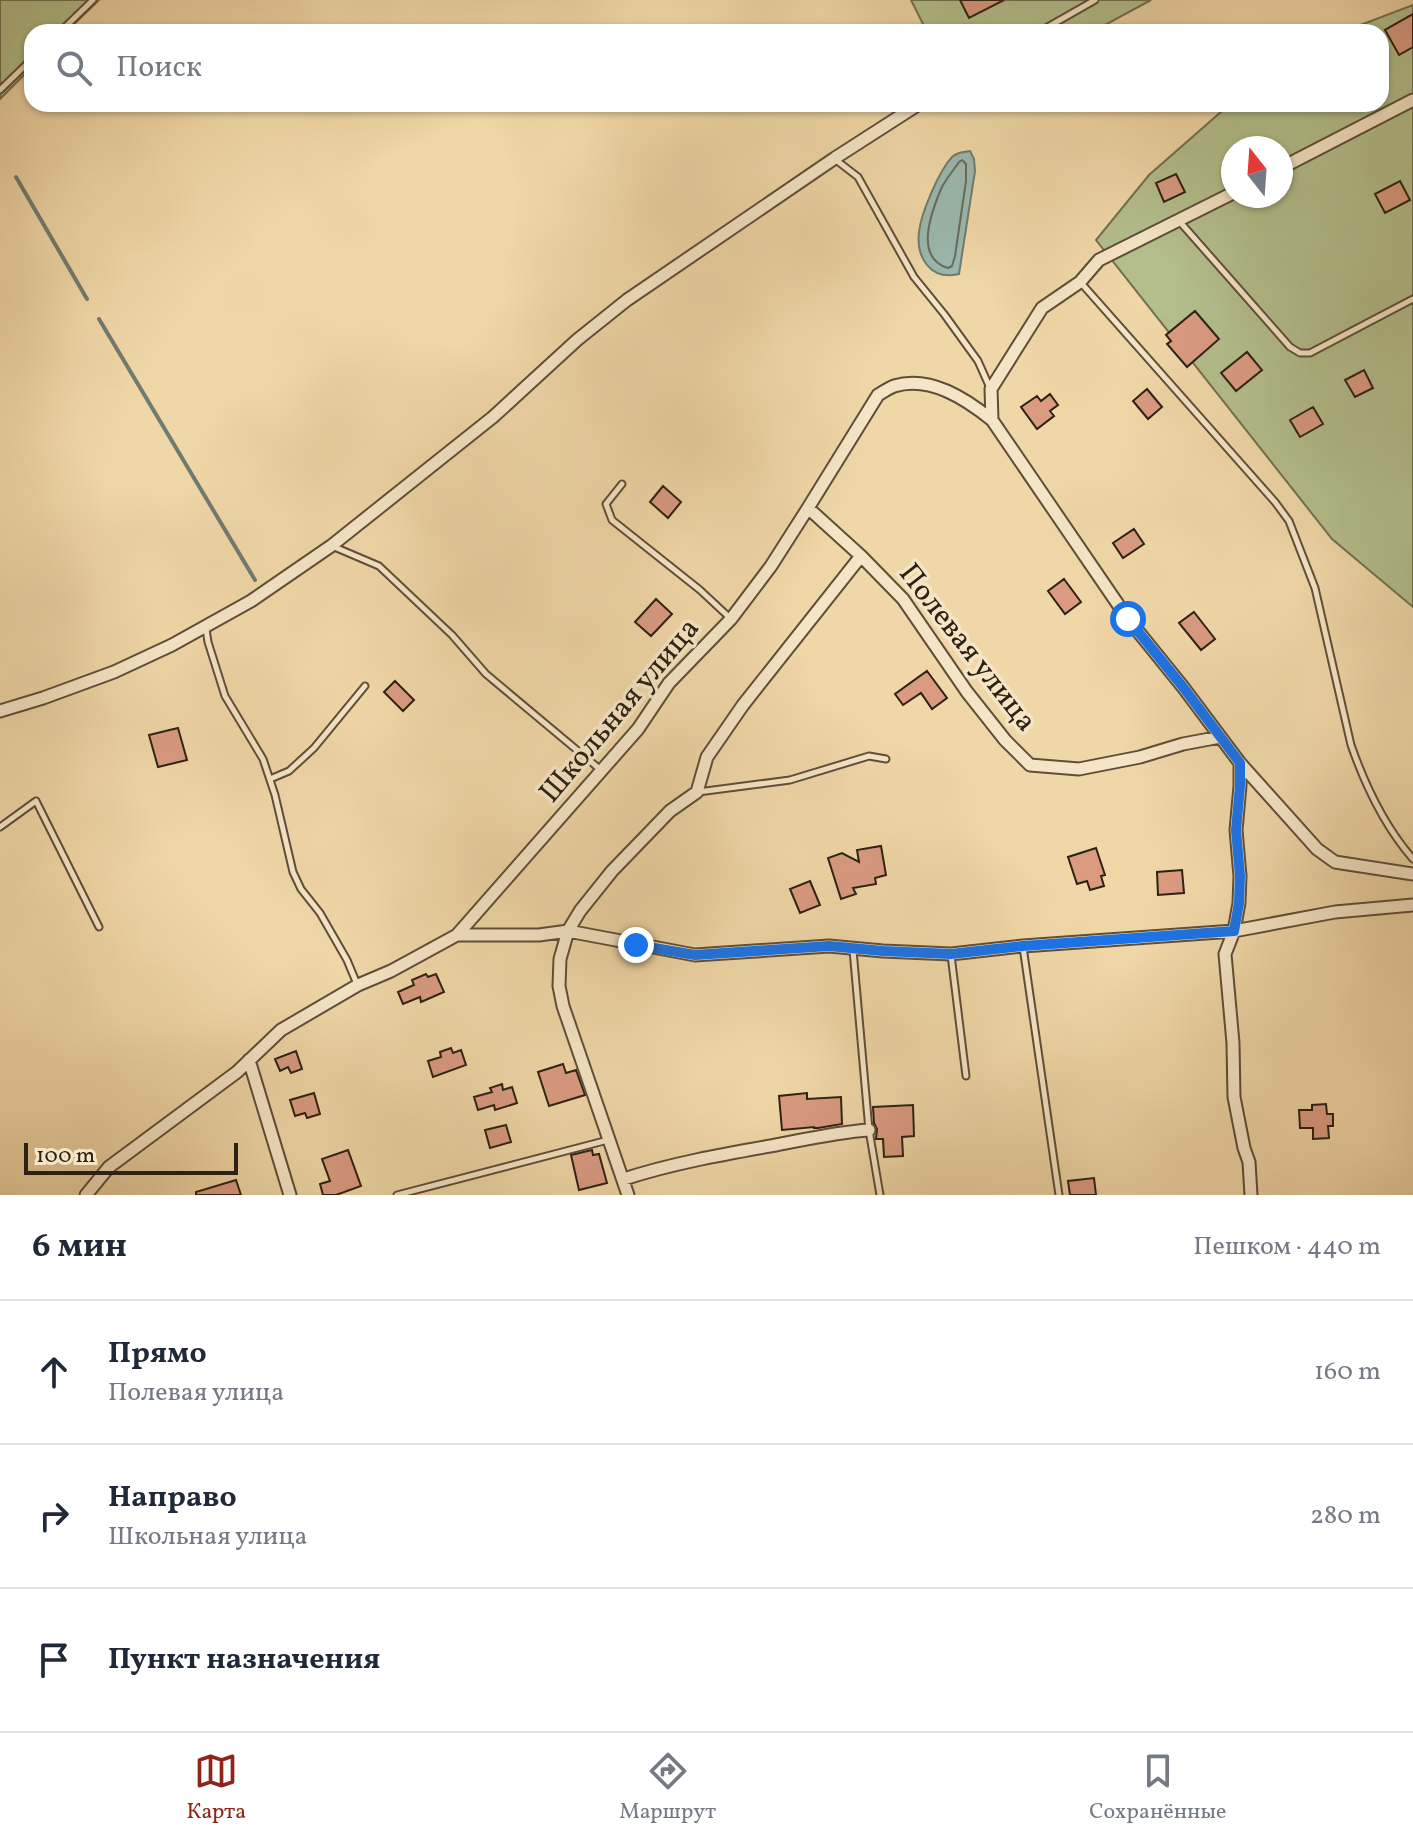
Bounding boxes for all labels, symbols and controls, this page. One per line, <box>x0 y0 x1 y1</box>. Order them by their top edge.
search box <box>24 24 1389 112</box>
icon: search <box>52 46 96 90</box>
text: Поиск <box>116 47 202 89</box>
north arrow <box>1221 136 1293 208</box>
street label: Полевая улица <box>888 555 1046 741</box>
route start <box>1110 601 1146 637</box>
street label: Школьная улица <box>530 609 710 813</box>
route end <box>618 927 654 963</box>
scale bar <box>24 1139 238 1175</box>
text: 100 m <box>36 1141 95 1172</box>
text: 6 мин <box>32 1224 127 1271</box>
text: Пешком · 440 m <box>1193 1229 1381 1265</box>
text: Прямо <box>108 1333 207 1375</box>
icon: ahead <box>32 1350 76 1394</box>
text: 160 m <box>1314 1354 1381 1390</box>
text: Полевая улица <box>108 1375 284 1411</box>
text: Направо <box>108 1477 237 1519</box>
icon: right <box>32 1494 76 1538</box>
text: 280 m <box>1310 1498 1381 1534</box>
text: Школьная улица <box>108 1519 308 1555</box>
icon: arrive <box>32 1638 76 1682</box>
text: Пункт назначения <box>108 1639 380 1681</box>
tab: Карта <box>186 1749 246 1828</box>
tab: Маршрут <box>619 1749 716 1828</box>
tab: Сохранённые <box>1089 1749 1226 1828</box>

